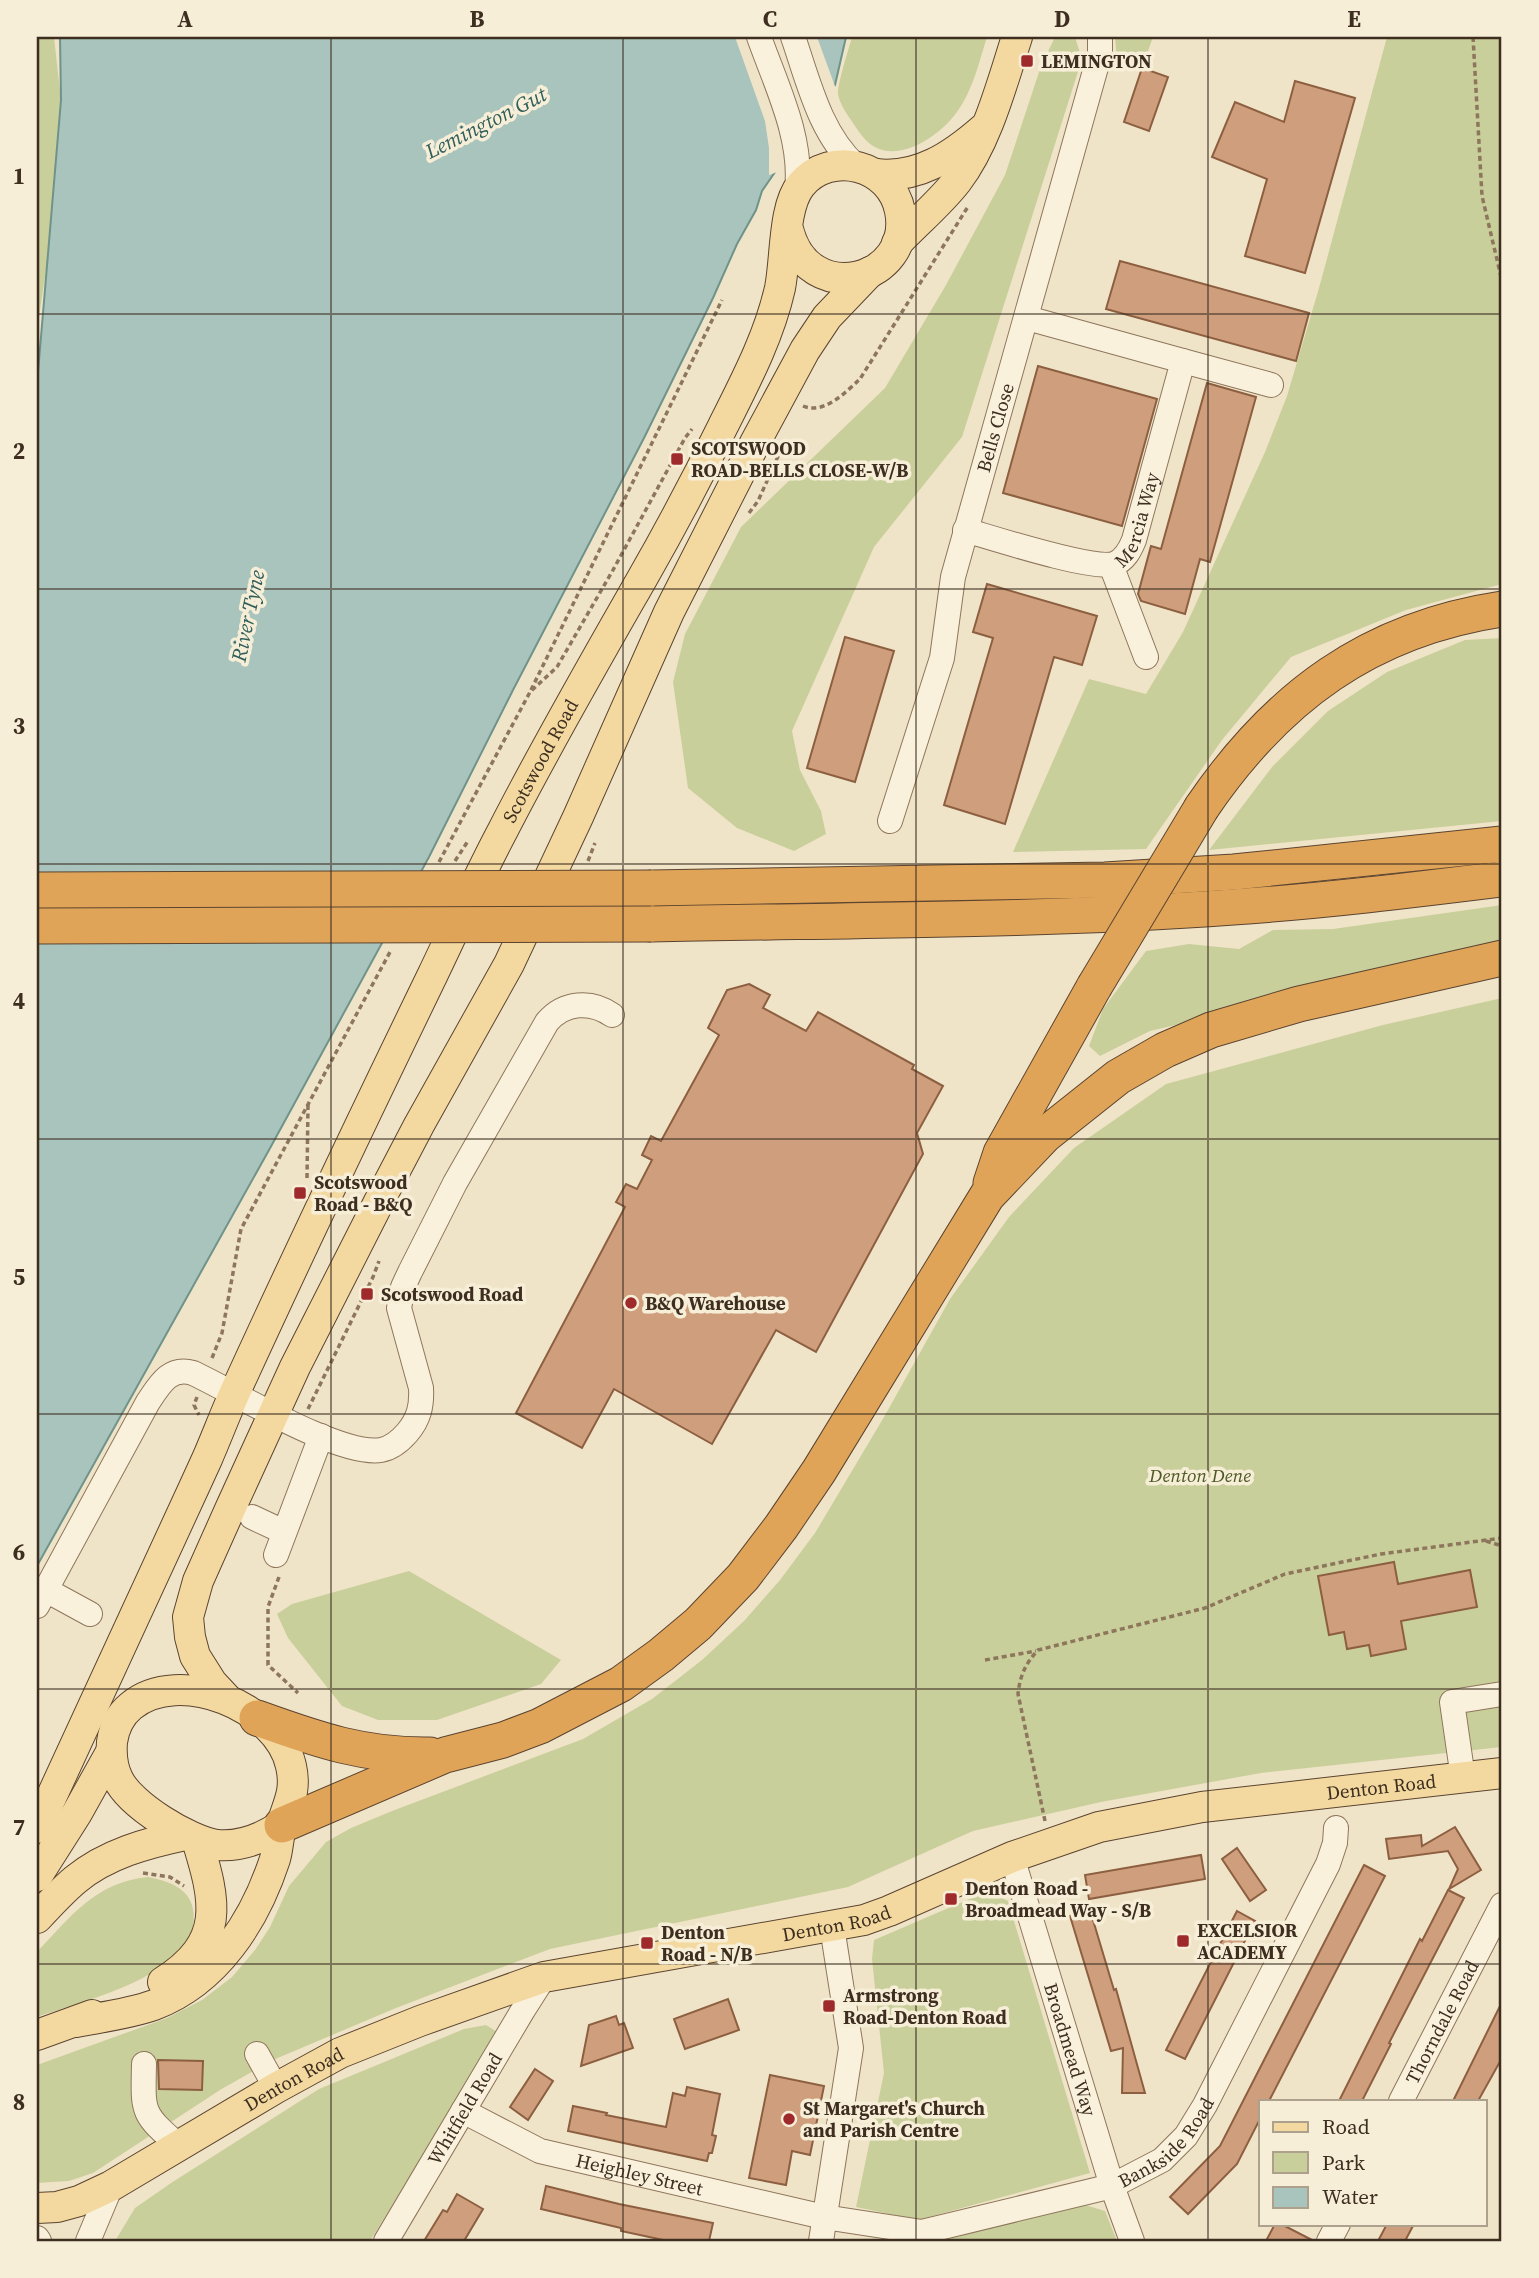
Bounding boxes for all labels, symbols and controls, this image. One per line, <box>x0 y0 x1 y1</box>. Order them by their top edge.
text: A <box>177 3 193 35</box>
text: B <box>470 3 485 35</box>
text: C <box>763 3 777 35</box>
text: D <box>1054 3 1070 35</box>
text: E <box>1347 3 1361 35</box>
place label: LEMINGTON <box>1041 48 1152 74</box>
marker: LEMINGTON <box>1019 53 1035 69</box>
water label: Lemington Gut <box>419 79 552 166</box>
text: 1 <box>13 160 25 192</box>
street label: Bells Close <box>970 380 1020 475</box>
text: 2 <box>13 435 25 467</box>
place label: SCOTSWOOD ROAD-BELLS CLOSE-W/B <box>691 435 908 483</box>
marker: SCOTSWOOD ROAD-BELLS CLOSE-W/B <box>669 451 685 467</box>
street label: Mercia Way <box>1108 469 1165 573</box>
water label: River Tyne <box>223 567 271 665</box>
street label: Scotswood Road <box>496 694 584 827</box>
text: 3 <box>13 710 25 742</box>
text: 4 <box>13 985 25 1017</box>
place label: Scotswood Road - B&Q <box>314 1169 413 1217</box>
marker: Scotswood Road - B&Q <box>292 1185 308 1201</box>
text: 5 <box>13 1261 25 1293</box>
place label: Scotswood Road <box>381 1281 523 1307</box>
marker: Scotswood Road <box>359 1286 375 1302</box>
place label: B&Q Warehouse <box>645 1290 786 1316</box>
marker: B&Q Warehouse <box>623 1295 639 1311</box>
park label: Denton Dene <box>1148 1462 1251 1488</box>
text: 6 <box>13 1536 25 1568</box>
street label: Denton Road <box>1325 1768 1438 1806</box>
text: 7 <box>13 1811 25 1843</box>
place label: Denton Road - Broadmead Way - S/B <box>965 1875 1151 1923</box>
marker: Denton Road - Broadmead Way - S/B <box>943 1891 959 1907</box>
street label: Denton Road <box>780 1898 894 1947</box>
place label: EXCELSIOR ACADEMY <box>1197 1917 1297 1965</box>
place label: Denton Road - N/B <box>661 1919 753 1967</box>
marker: EXCELSIOR ACADEMY <box>1175 1933 1191 1949</box>
marker: Denton Road - N/B <box>639 1935 655 1951</box>
street label: Thorndale Road <box>1399 1955 1485 2088</box>
street label: Broadmead Way <box>1038 1980 1103 2119</box>
place label: Armstrong Road-Denton Road <box>843 1982 1007 2030</box>
marker: Armstrong Road-Denton Road <box>821 1998 837 2014</box>
street label: Denton Road <box>239 2040 348 2117</box>
street label: Whitfield Road <box>421 2047 508 2170</box>
text: 8 <box>13 2086 25 2118</box>
street label: Bankside Road <box>1113 2093 1220 2194</box>
place label: St Margaret's Church and Parish Centre <box>803 2095 985 2143</box>
legend <box>1259 2100 1486 2226</box>
marker: St Margaret's Church and Parish Centre <box>781 2111 797 2127</box>
text: Road <box>1322 2112 1370 2141</box>
street label: Heighley Street <box>574 2147 706 2202</box>
text: Park <box>1322 2148 1366 2177</box>
text: Water <box>1322 2182 1378 2211</box>

